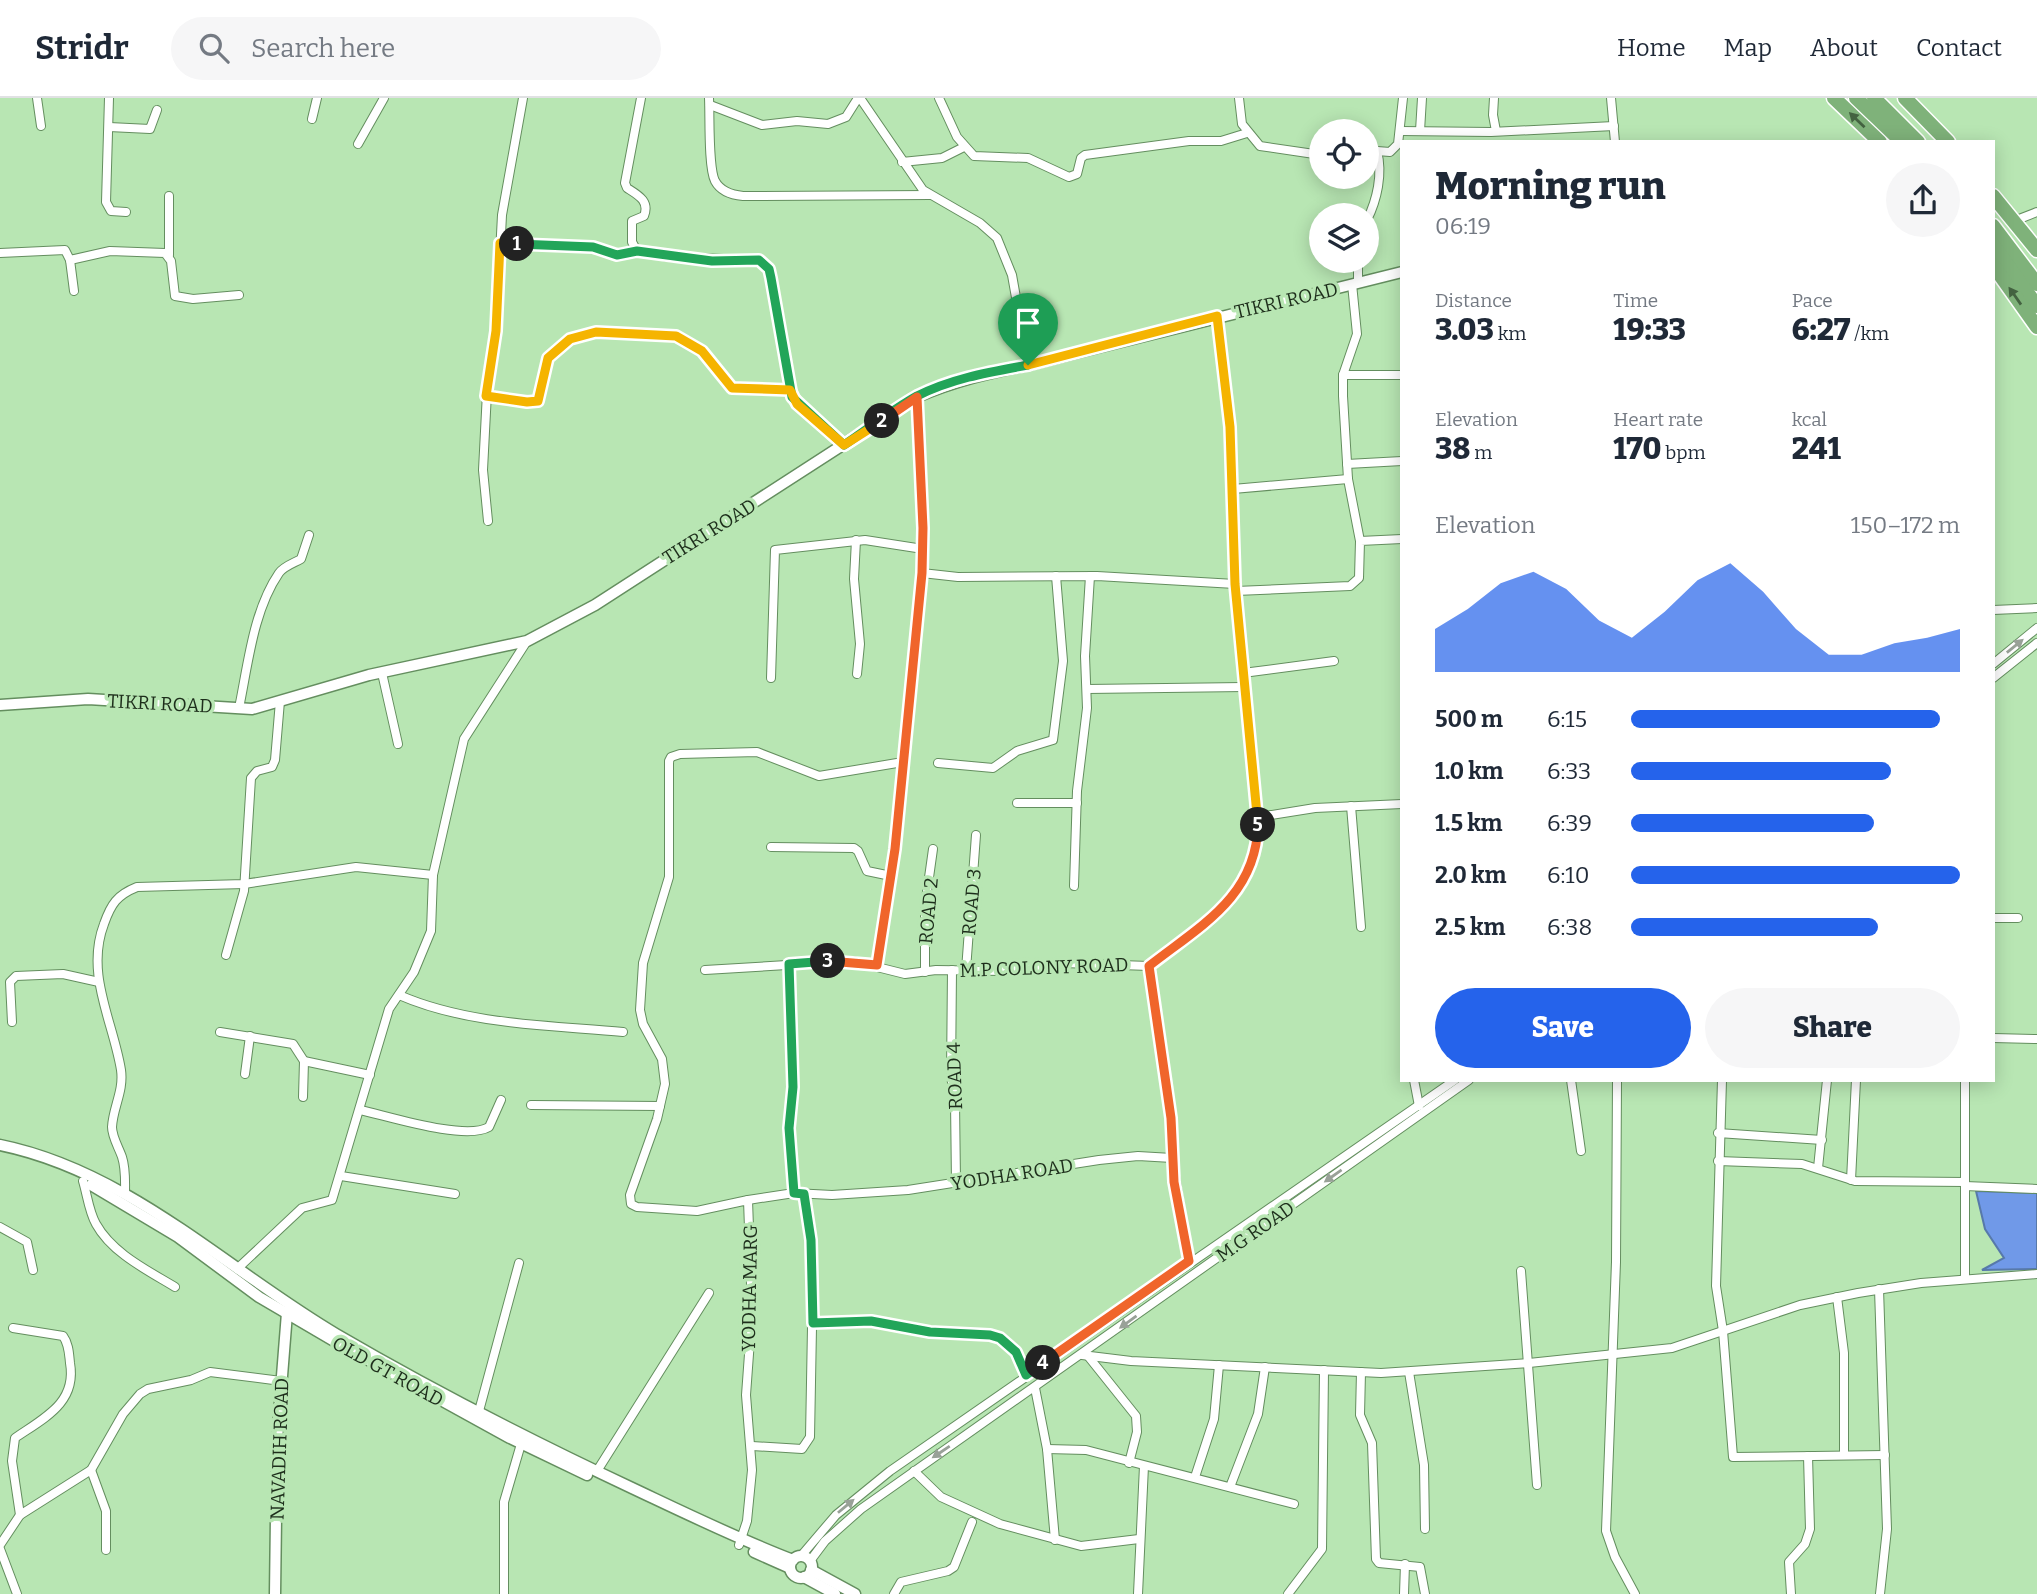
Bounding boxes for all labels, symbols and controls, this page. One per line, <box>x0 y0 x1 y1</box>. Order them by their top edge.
search box <box>171 17 661 80</box>
text: Stridr <box>35 28 129 68</box>
icon: search <box>195 29 233 67</box>
text: Search here <box>251 33 395 64</box>
text: Home <box>1617 34 1686 62</box>
text: Map <box>1724 34 1772 62</box>
text: About <box>1810 34 1878 62</box>
text: Contact <box>1916 34 2002 62</box>
one-way arrow <box>1849 112 1866 128</box>
map controls <box>1309 119 1379 273</box>
button: locate <box>1309 119 1379 189</box>
text: Morning run <box>1435 163 1666 209</box>
button: share <box>1886 163 1960 237</box>
button: layers <box>1309 203 1379 273</box>
text: 06:19 <box>1435 212 1491 240</box>
pin: 1 <box>500 226 534 262</box>
text: 1 <box>512 232 521 255</box>
street label: TIKRI ROAD <box>1232 277 1340 324</box>
one-way arrow <box>2008 287 2022 305</box>
text: Distance <box>1435 289 1512 312</box>
text: Time <box>1613 289 1658 312</box>
text: Pace <box>1792 289 1833 312</box>
pin <box>998 293 1058 365</box>
icon: arrive <box>1009 304 1047 342</box>
text: 3.03 <box>1435 312 1494 348</box>
text: 19:33 <box>1613 312 1686 348</box>
text: 6:27 <box>1792 312 1851 348</box>
text: km <box>1494 322 1526 345</box>
text: /km <box>1851 322 1889 345</box>
pin: 2 <box>864 404 900 438</box>
text: Elevation <box>1435 408 1518 431</box>
text: Heart rate <box>1613 408 1703 431</box>
text: kcal <box>1792 408 1827 431</box>
text: 2 <box>876 409 887 432</box>
text: 38 <box>1435 431 1470 467</box>
text: 170 <box>1613 431 1661 467</box>
text: 241 <box>1792 431 1841 467</box>
text: m <box>1470 441 1492 464</box>
text: bpm <box>1661 441 1706 464</box>
street label: TIKRI ROAD <box>658 494 760 569</box>
text: Elevation <box>1435 511 1535 539</box>
text: 150–172 m <box>1851 511 1960 539</box>
one-way arrow <box>2007 639 2024 654</box>
street label: TIKRI ROAD <box>107 689 213 718</box>
text: 500 m <box>1435 705 1503 733</box>
text: 6:15 <box>1547 705 1587 733</box>
text: 1.0 km <box>1435 757 1504 785</box>
text: 6:33 <box>1547 757 1591 785</box>
pin: 5 <box>1240 808 1276 842</box>
text: 1.5 km <box>1435 809 1502 837</box>
text: 6:39 <box>1547 809 1592 837</box>
text: 5 <box>1252 813 1263 836</box>
text: 2.0 km <box>1435 861 1506 889</box>
text: 6:10 <box>1547 861 1589 889</box>
street label: ROAD 3 <box>957 868 986 936</box>
street label: ROAD 2 <box>914 877 943 945</box>
text: 2.5 km <box>1435 913 1505 941</box>
text: 6:38 <box>1547 913 1592 941</box>
pin: 3 <box>810 944 846 978</box>
text: 3 <box>822 949 833 972</box>
street label: M.P COLONY ROAD <box>959 953 1129 982</box>
button: Save <box>1435 988 1691 1068</box>
button: Share <box>1705 988 1960 1068</box>
street label: ROAD 4 <box>942 1042 967 1110</box>
street label: YODHA ROAD <box>949 1153 1075 1196</box>
one-way arrow <box>1324 1169 1342 1183</box>
street label: M.G ROAD <box>1212 1196 1299 1267</box>
street label: YODHA MARG <box>737 1225 762 1351</box>
one-way arrow <box>1119 1315 1137 1329</box>
street label: OLD GT ROAD <box>328 1331 447 1411</box>
pin: 4 <box>1026 1346 1060 1380</box>
text: 4 <box>1037 1351 1048 1374</box>
street label: NAVADIH ROAD <box>266 1378 293 1520</box>
one-way arrow <box>932 1445 950 1459</box>
one-way arrow <box>838 1499 855 1514</box>

